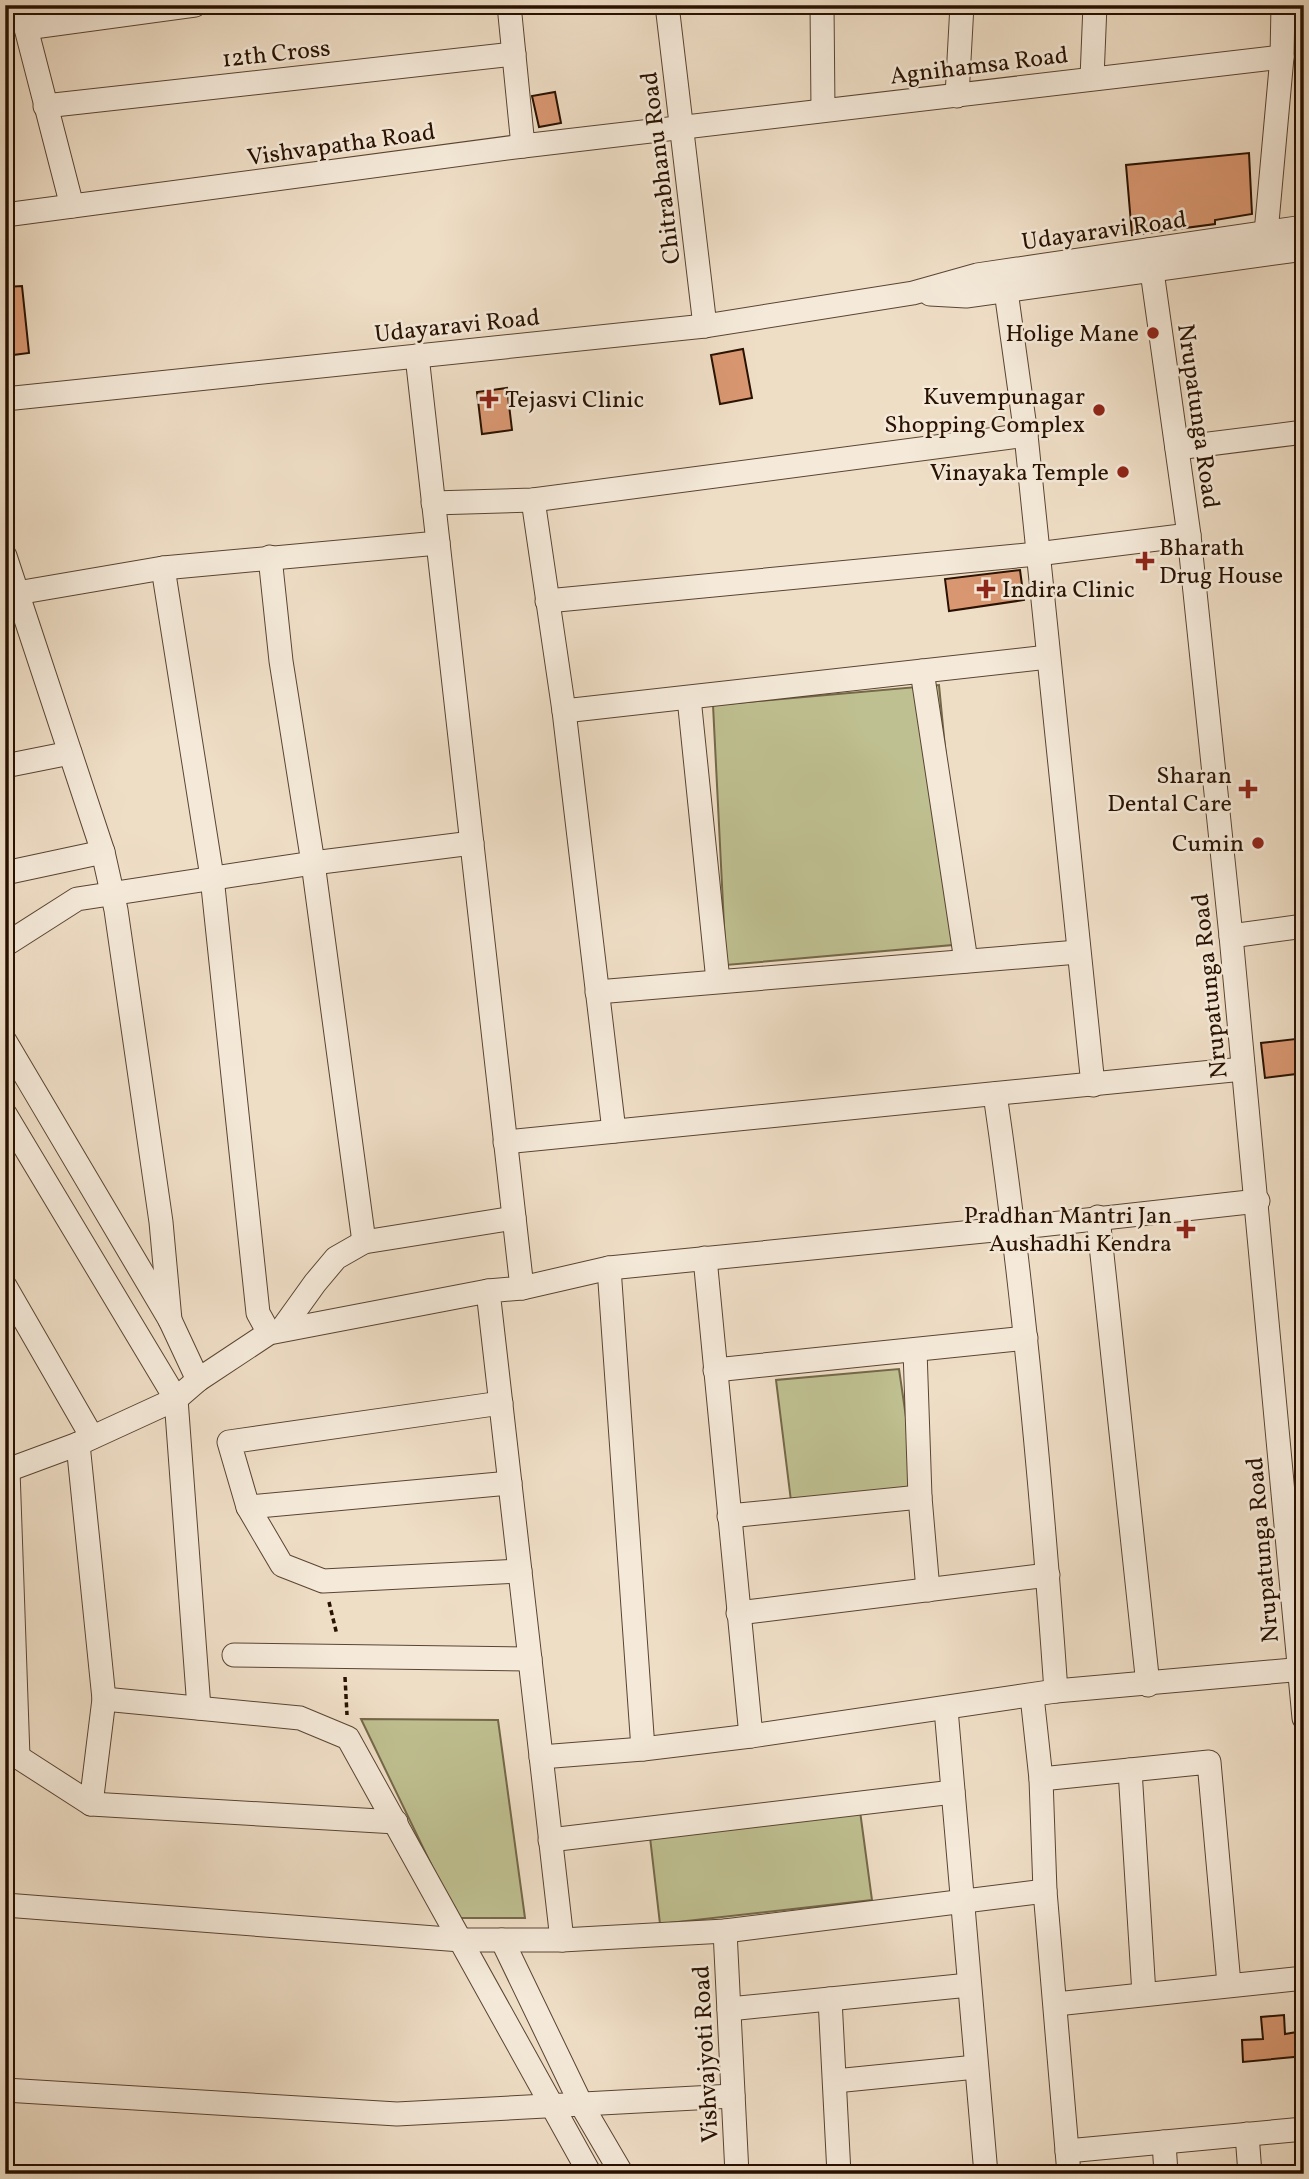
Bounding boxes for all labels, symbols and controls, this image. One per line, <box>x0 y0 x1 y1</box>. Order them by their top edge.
street label: 12th Cross <box>220 32 332 78</box>
street label: Agnihamsa Road <box>888 39 1070 95</box>
street label: Chitrabhanu Road <box>633 70 691 266</box>
street label: Vishvapatha Road <box>245 116 438 176</box>
street label: Udayaravi Road <box>1020 204 1189 260</box>
street label: Udayaravi Road <box>373 301 542 353</box>
place label: Holige Mane <box>1006 318 1139 352</box>
street label: Nrupatunga Road <box>1167 322 1227 511</box>
marker: Holige Mane <box>1145 325 1161 341</box>
place label: Kuvempunagar Shopping Complex <box>884 381 1085 443</box>
place label: Tejasvi Clinic <box>505 384 644 418</box>
marker: Tejasvi Clinic <box>479 389 499 409</box>
marker: Kuvempunagar Shopping Complex <box>1091 402 1107 418</box>
place label: Vinayaka Temple <box>930 457 1109 491</box>
marker: Vinayaka Temple <box>1115 464 1131 480</box>
place label: Bharath Drug House <box>1159 532 1283 594</box>
marker: Bharath Drug House <box>1137 553 1153 569</box>
place label: Indira Clinic <box>1002 574 1135 608</box>
marker: Indira Clinic <box>976 579 996 599</box>
place label: Sharan Dental Care <box>1107 760 1232 822</box>
marker: Sharan Dental Care <box>1238 779 1258 799</box>
place label: Cumin <box>1172 828 1244 862</box>
marker: Cumin <box>1250 835 1266 851</box>
street label: Nrupatunga Road <box>1184 891 1238 1080</box>
place label: Pradhan Mantri Jan Aushadhi Kendra <box>964 1200 1172 1262</box>
marker: Pradhan Mantri Jan Aushadhi Kendra <box>1178 1221 1194 1237</box>
street label: Nrupatunga Road <box>1239 1456 1289 1644</box>
street label: Vishvajyoti Road <box>685 1964 729 2143</box>

